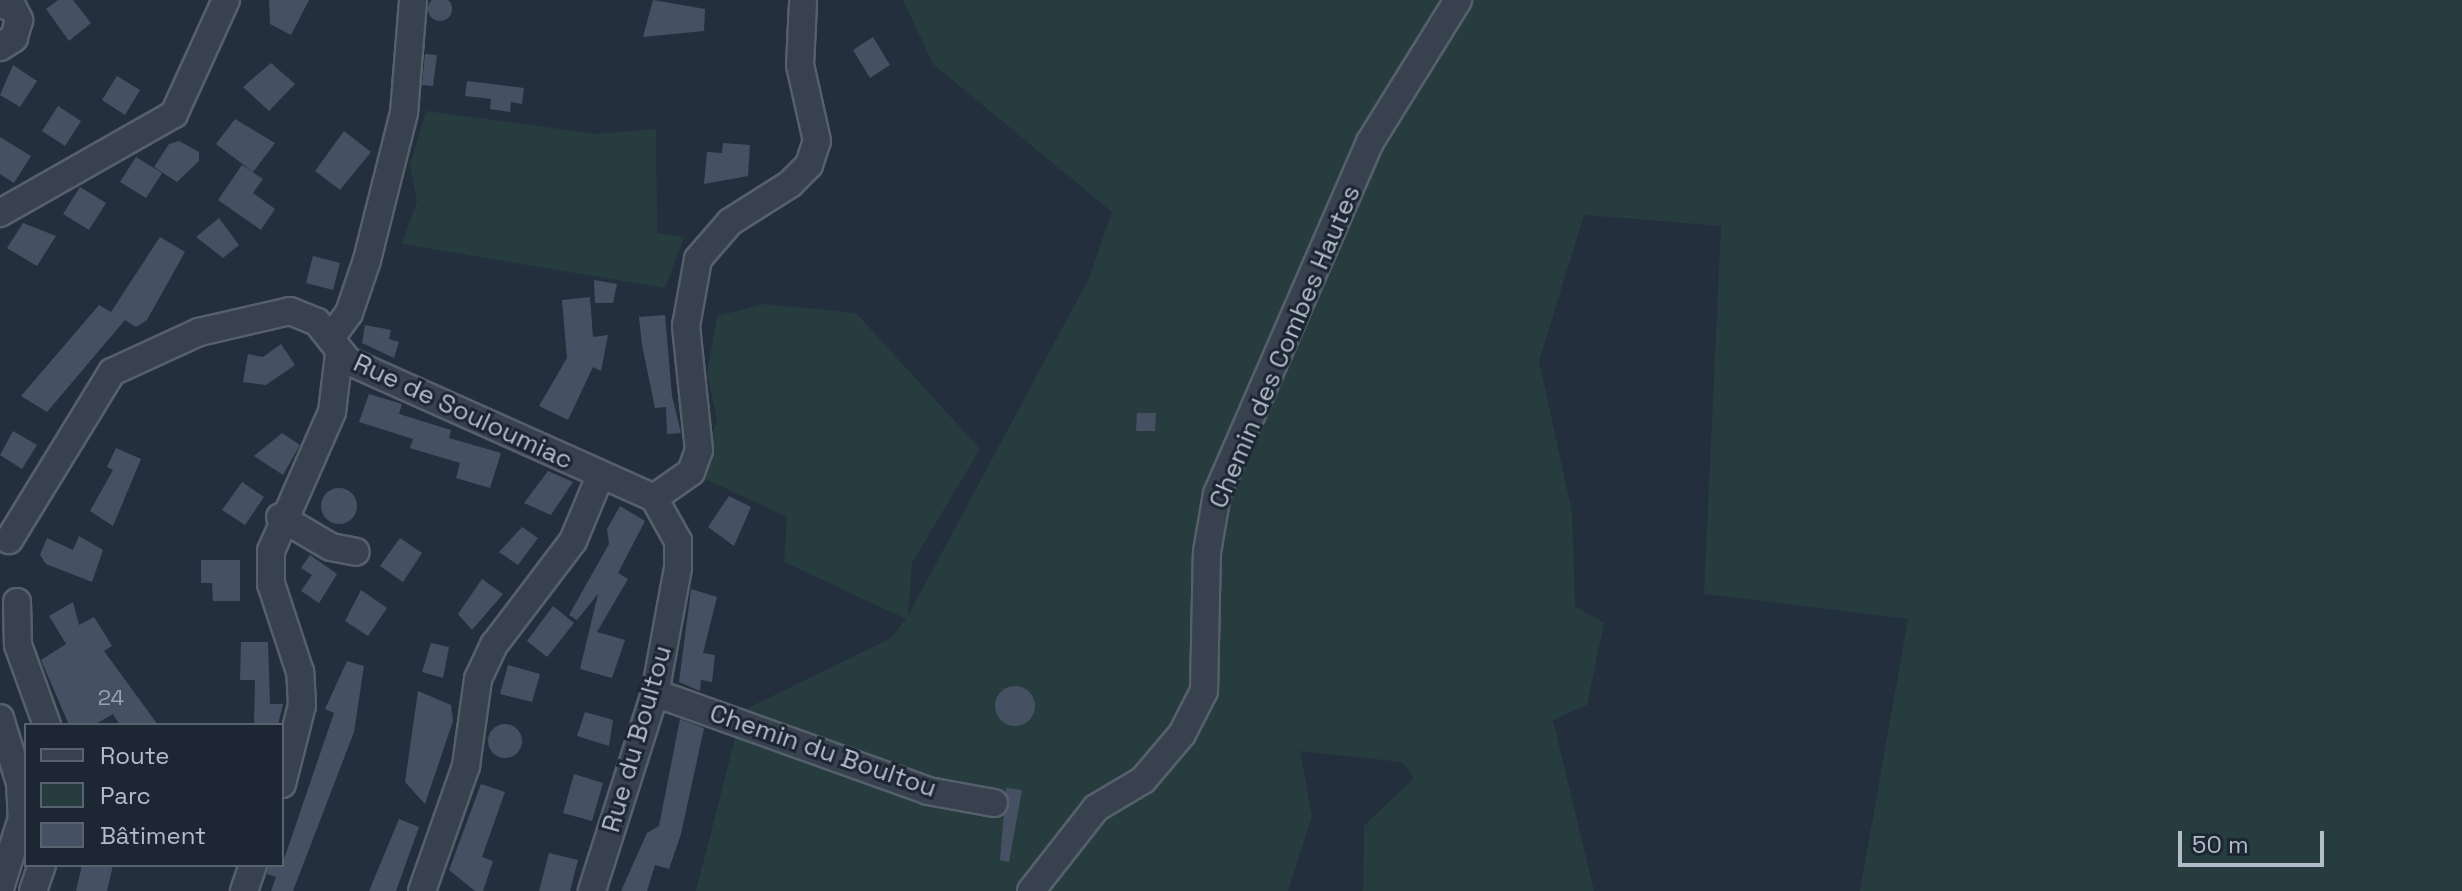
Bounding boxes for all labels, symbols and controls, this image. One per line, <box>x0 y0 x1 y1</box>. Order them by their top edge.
street label: Chemin des Combes Hautes <box>1203 181 1367 513</box>
street label: Rue de Souloumiac <box>348 347 578 477</box>
street label: Rue du Boultou <box>595 642 679 836</box>
house number: 24 <box>98 685 124 711</box>
street label: Chemin du Boultou <box>706 698 940 804</box>
legend <box>24 723 284 867</box>
text: Route <box>100 740 169 771</box>
text: Parc <box>100 780 151 811</box>
scale bar <box>2182 815 2328 865</box>
text: Bâtiment <box>100 820 206 851</box>
text: 50 m <box>2192 829 2249 860</box>

